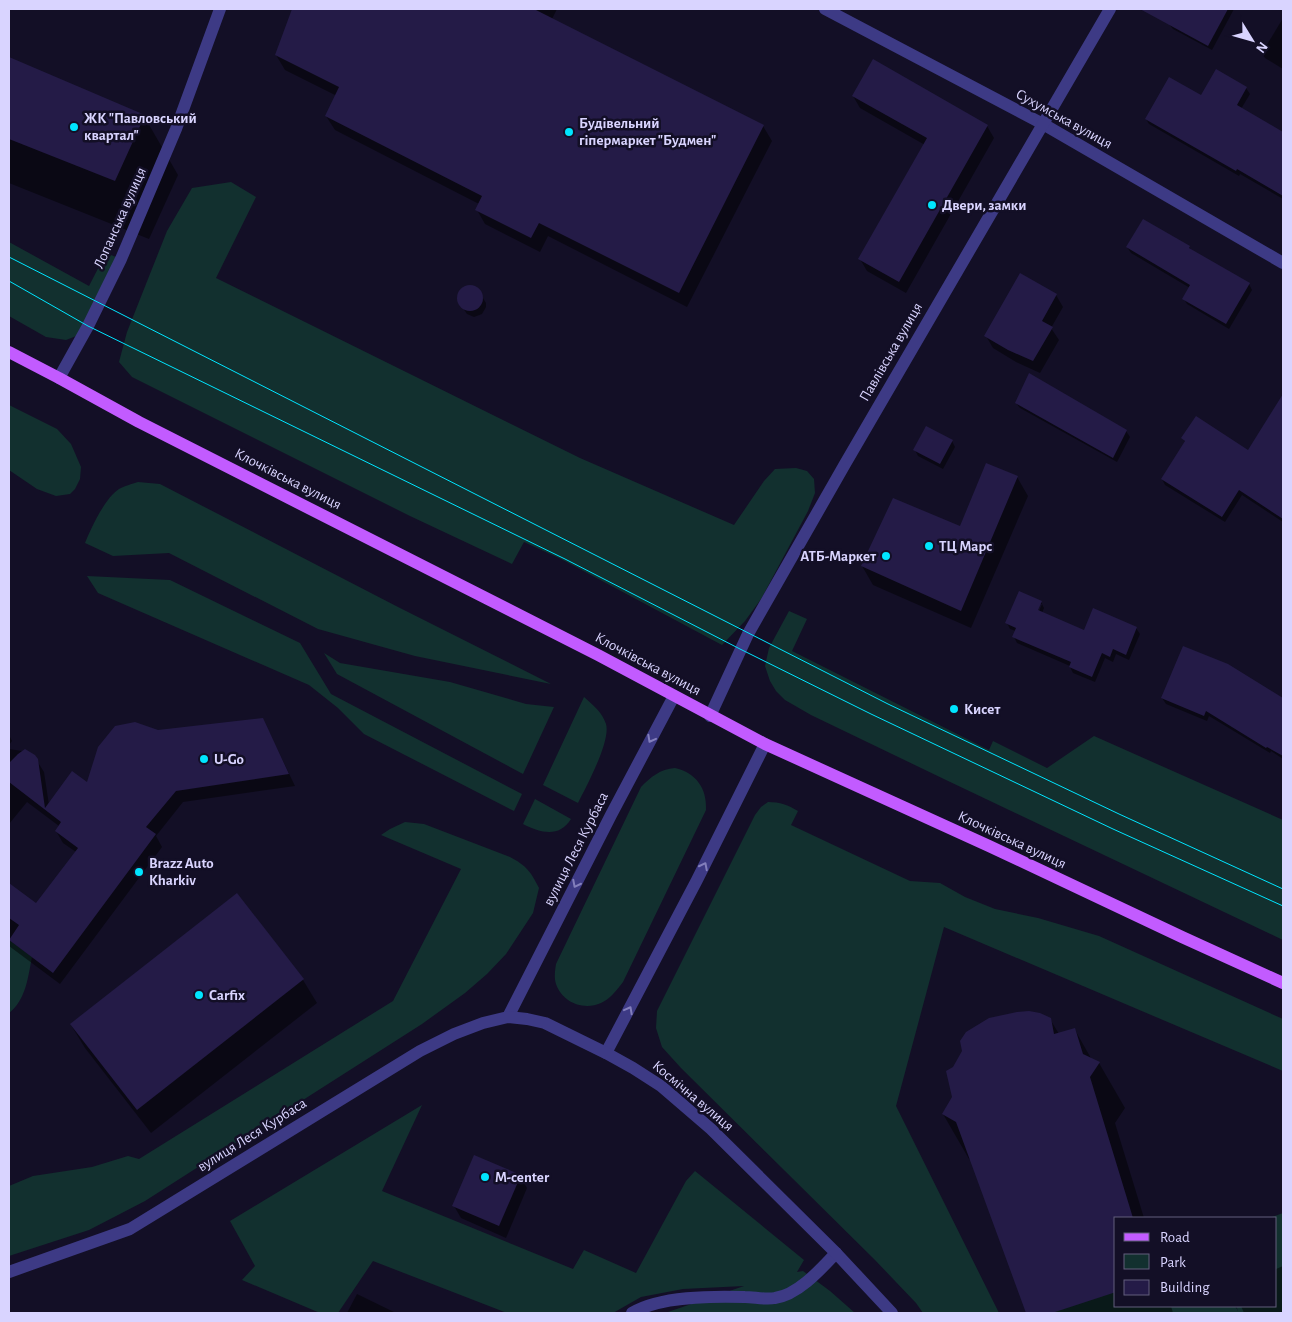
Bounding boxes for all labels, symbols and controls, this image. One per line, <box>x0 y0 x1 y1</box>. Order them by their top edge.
north arrow <box>1227 15 1277 65</box>
text: N <box>1253 39 1270 55</box>
street label: Сухумська вулиця <box>1013 86 1115 152</box>
place label: ЖК "Павловський квартал" <box>84 111 197 143</box>
place label: Будівельний гіпермаркет "Будмен" <box>579 116 716 148</box>
marker: ЖК "Павловський квартал" <box>68 121 80 133</box>
marker: Будівельний гіпермаркет "Будмен" <box>563 126 575 138</box>
street label: Лопанська вулиця <box>91 165 149 271</box>
place label: Двери, замки <box>942 198 1026 213</box>
marker: Двери, замки <box>926 199 938 211</box>
street label: Павлівська вулиця <box>857 300 925 404</box>
street label: Клочківська вулиця <box>232 446 344 512</box>
place label: ТЦ Марс <box>939 539 992 554</box>
marker: ТЦ Марс <box>923 540 935 552</box>
place label: АТБ-Маркет <box>800 549 876 564</box>
marker: АТБ-Маркет <box>880 550 892 562</box>
street label: Клочківська вулиця <box>592 630 704 698</box>
place label: Кисет <box>964 702 1000 717</box>
marker: Кисет <box>948 703 960 715</box>
one-way arrow <box>647 734 657 743</box>
place label: U-Go <box>214 752 244 767</box>
marker: U-Go <box>198 753 210 765</box>
street label: вулиця Леся Курбаса <box>541 790 611 908</box>
street label: Клочківська вулиця <box>955 808 1069 872</box>
place label: Brazz Auto Kharkiv <box>149 856 214 888</box>
one-way arrow <box>698 862 708 871</box>
marker: Brazz Auto Kharkiv <box>133 866 145 878</box>
one-way arrow <box>572 878 582 887</box>
place label: Carfix <box>209 988 245 1003</box>
marker: Carfix <box>193 989 205 1001</box>
one-way arrow <box>622 1006 632 1015</box>
street label: Космічна вулиця <box>649 1058 737 1134</box>
street label: вулиця Леся Курбаса <box>195 1095 309 1175</box>
place label: M-center <box>495 1170 550 1185</box>
marker: M-center <box>479 1171 491 1183</box>
legend <box>1114 1217 1277 1307</box>
text: Road <box>1160 1230 1190 1245</box>
text: Park <box>1160 1255 1186 1270</box>
text: Building <box>1160 1280 1210 1295</box>

